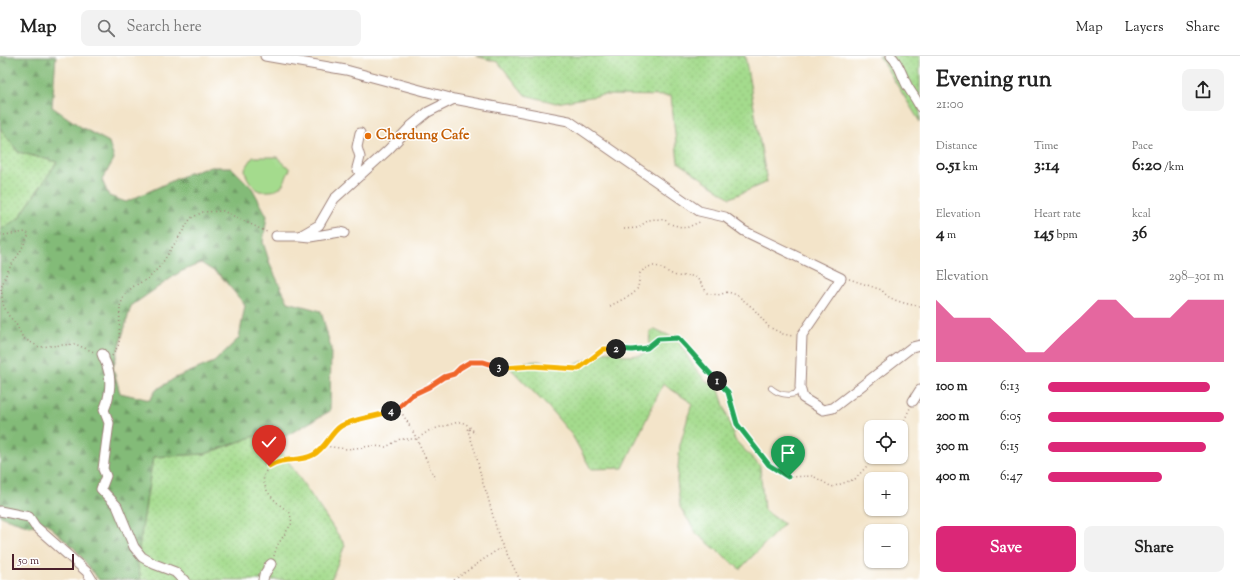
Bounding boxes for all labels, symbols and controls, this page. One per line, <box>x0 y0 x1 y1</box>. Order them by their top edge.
search box <box>81 10 361 46</box>
text: Map <box>20 14 57 41</box>
icon: search <box>95 17 117 39</box>
text: Search here <box>127 17 202 38</box>
text: Map <box>1076 18 1103 38</box>
text: Layers <box>1125 18 1163 38</box>
text: Share <box>1185 18 1220 38</box>
text: Evening run <box>936 65 1052 97</box>
button: share <box>1182 69 1224 111</box>
text: 21:00 <box>936 96 964 114</box>
place label: Cherdung Cafe <box>376 126 470 146</box>
marker: Cherdung Cafe <box>363 131 373 141</box>
text: Distance <box>936 138 977 154</box>
text: Time <box>1034 138 1058 154</box>
text: Pace <box>1132 138 1153 154</box>
text: 0.51 <box>936 154 960 178</box>
text: 3:14 <box>1034 154 1060 178</box>
text: 6:20 <box>1132 154 1162 178</box>
text: km <box>960 159 978 175</box>
text: /km <box>1162 159 1184 175</box>
text: Elevation <box>936 206 981 222</box>
text: Heart rate <box>1034 206 1081 222</box>
text: kcal <box>1132 206 1151 222</box>
text: 4 <box>936 222 945 246</box>
text: 145 <box>1034 222 1054 246</box>
text: 36 <box>1132 222 1147 246</box>
text: m <box>945 227 956 243</box>
text: bpm <box>1054 227 1078 243</box>
text: Elevation <box>936 268 989 286</box>
text: 298–301 m <box>1169 268 1224 286</box>
pin: 2 <box>606 339 626 359</box>
text: 2 <box>613 341 619 357</box>
pin: 3 <box>489 357 509 377</box>
text: 3 <box>497 359 501 375</box>
pin: 1 <box>707 371 727 391</box>
text: 1 <box>715 373 719 389</box>
text: 100 m <box>936 378 968 396</box>
text: 6:13 <box>1000 378 1019 396</box>
pin: 4 <box>381 401 401 421</box>
text: 4 <box>388 403 394 419</box>
text: 200 m <box>936 408 969 426</box>
text: 6:05 <box>1000 408 1021 426</box>
map controls <box>864 420 908 568</box>
button: locate <box>864 420 908 464</box>
pin <box>252 425 286 466</box>
icon: check <box>258 431 280 453</box>
pin <box>771 436 805 477</box>
text: 300 m <box>936 438 968 456</box>
text: 6:15 <box>1000 438 1019 456</box>
icon: arrive <box>777 442 799 464</box>
text: 400 m <box>936 468 970 486</box>
text: 6:47 <box>1000 468 1023 486</box>
button: + <box>864 472 908 516</box>
button: − <box>864 524 908 568</box>
button: Save <box>936 526 1076 572</box>
button: Share <box>1084 526 1224 572</box>
scale bar <box>12 552 74 571</box>
text: 50 m <box>18 553 39 569</box>

